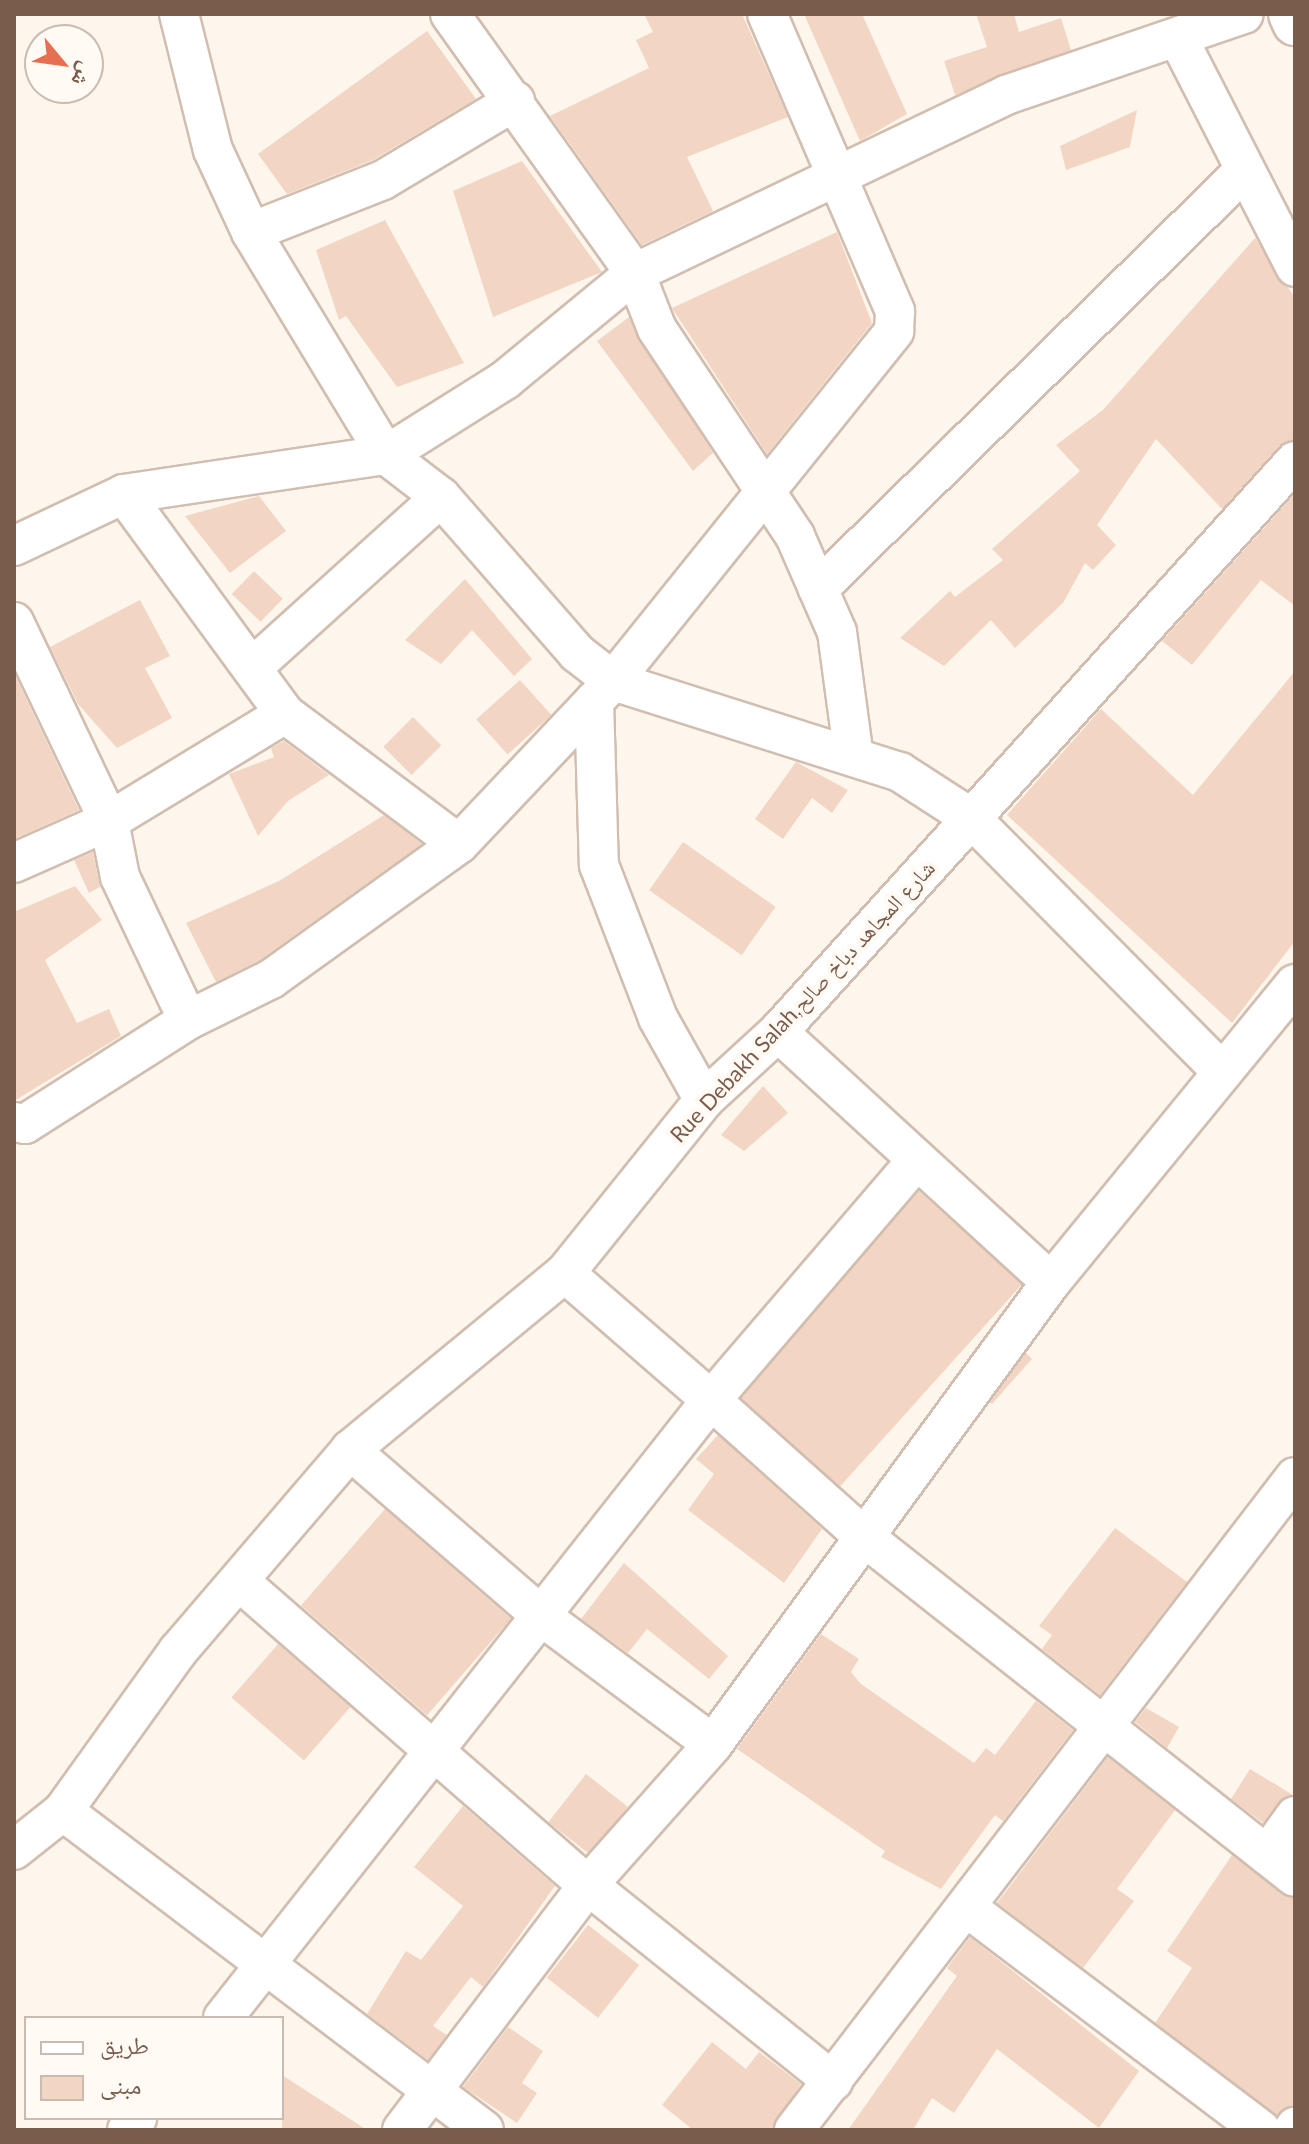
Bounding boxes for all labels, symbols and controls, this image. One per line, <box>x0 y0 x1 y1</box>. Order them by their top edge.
north arrow <box>24 24 104 104</box>
text: ش <box>66 58 101 92</box>
street label: Rue Debakh Salah,شارع المجاهد دباخ صالح <box>664 855 940 1147</box>
legend <box>24 2016 284 2120</box>
text: طريق <box>100 2030 149 2059</box>
text: مبنى <box>100 2070 141 2099</box>

